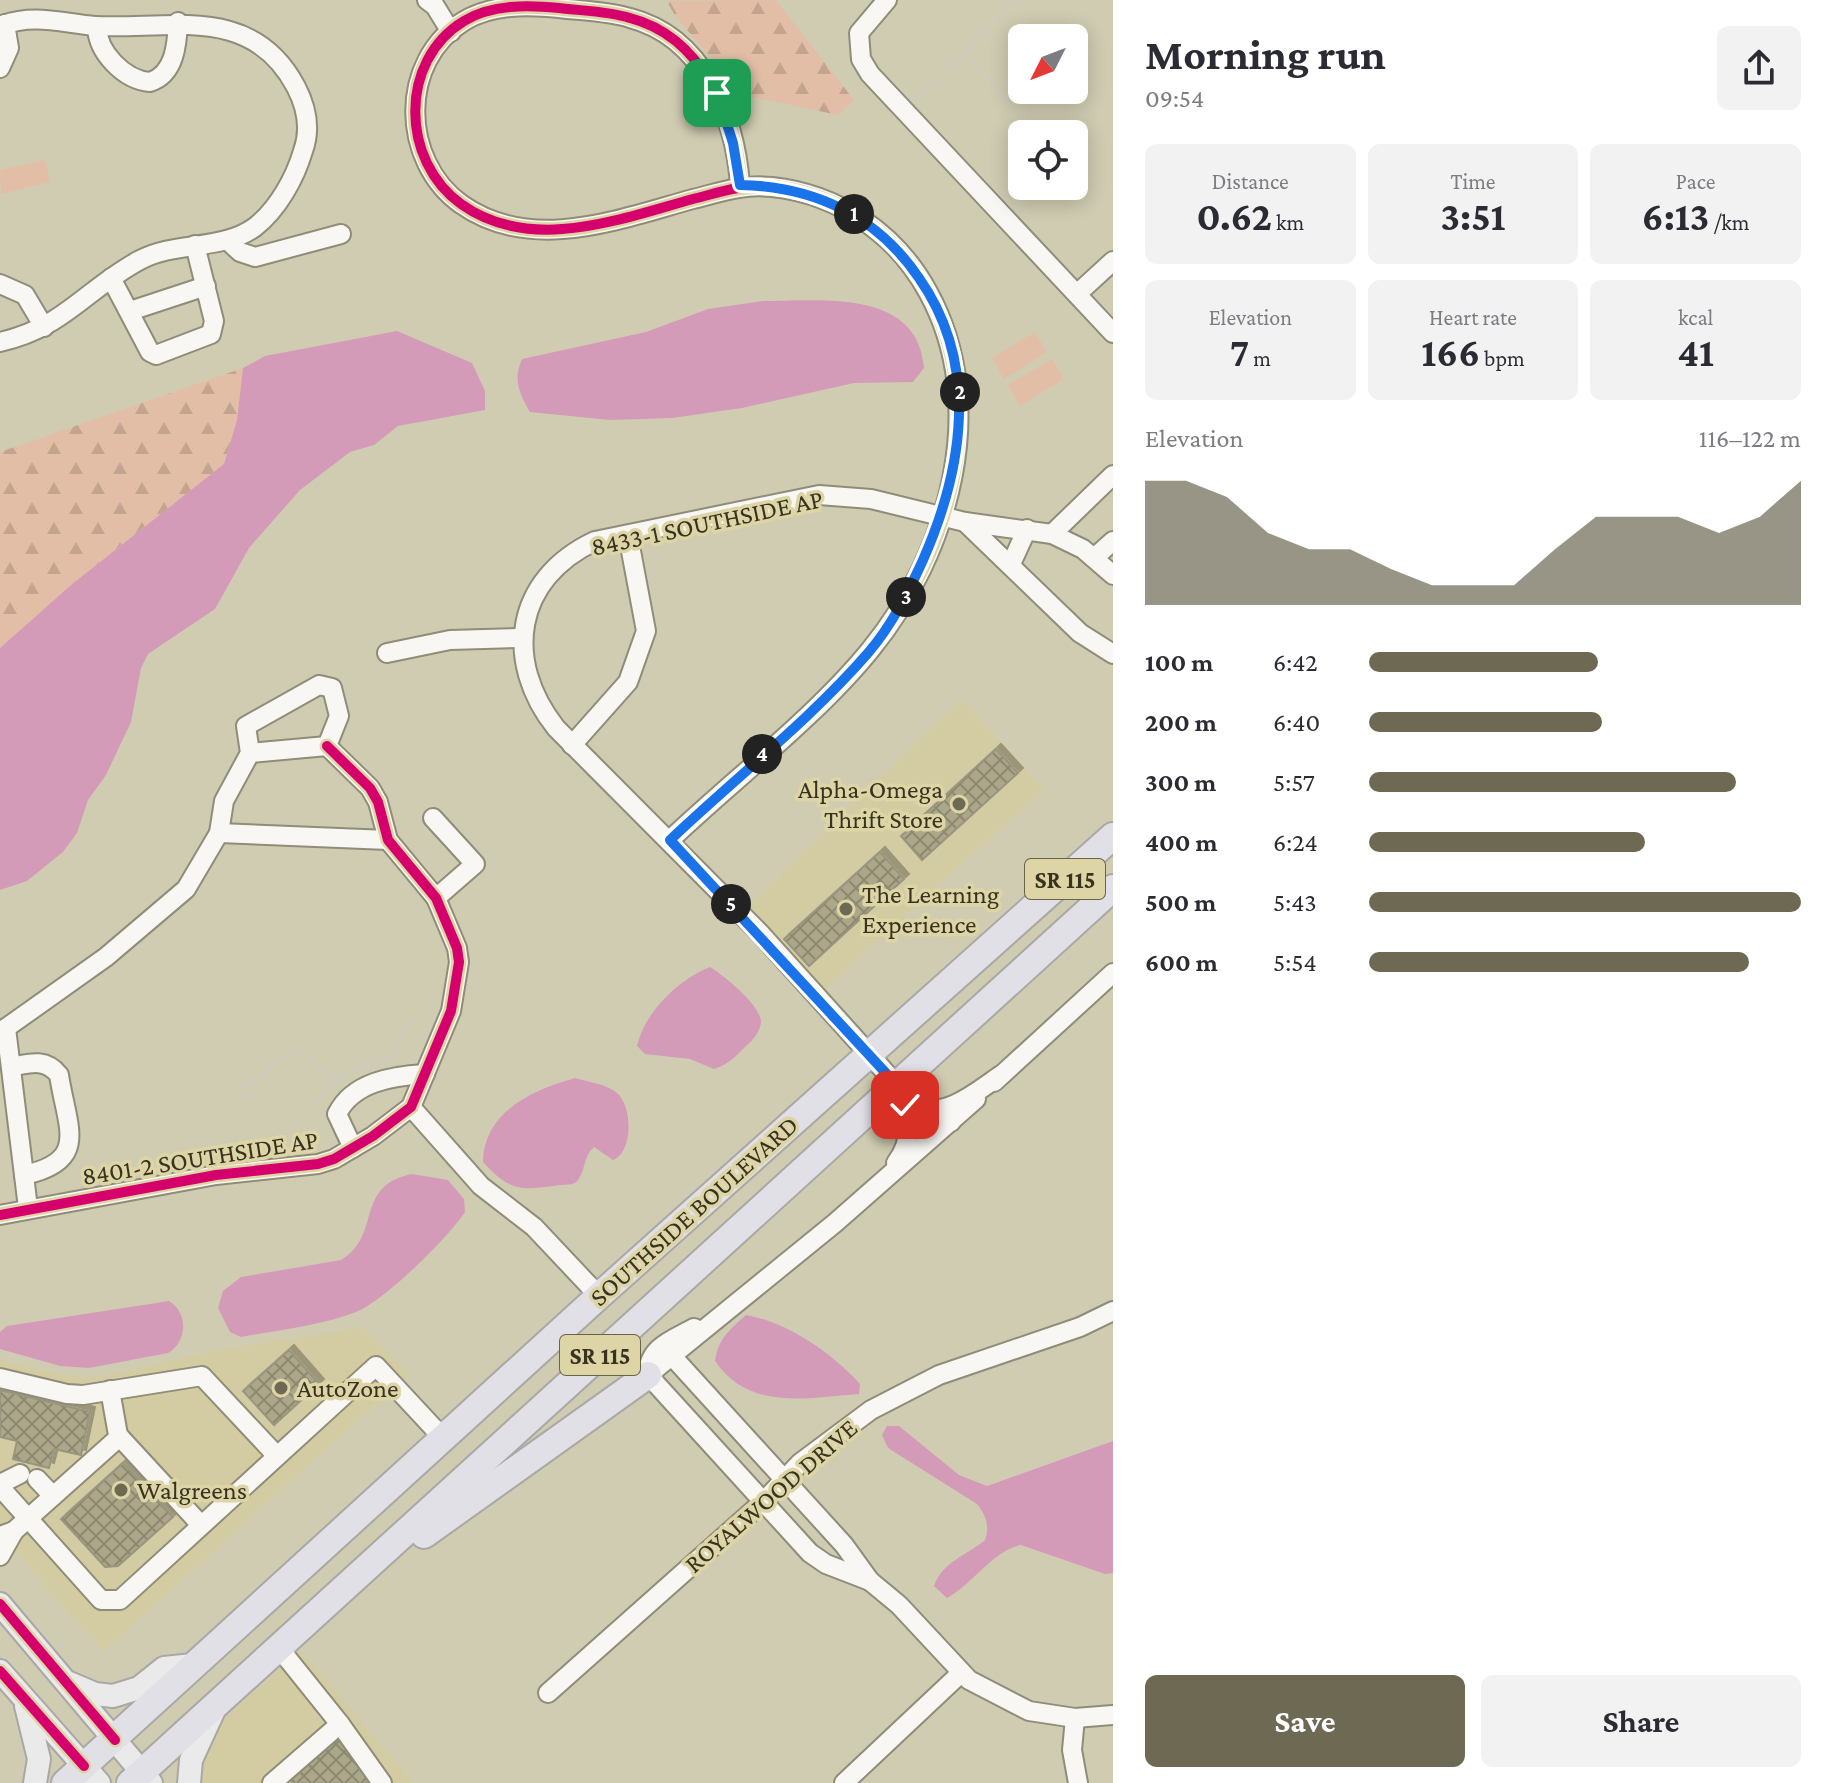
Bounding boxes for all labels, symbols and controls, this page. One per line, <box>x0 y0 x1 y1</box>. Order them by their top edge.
north arrow <box>1008 24 1088 104</box>
map controls <box>1008 24 1088 200</box>
button: share <box>1717 26 1801 110</box>
text: Morning run <box>1145 30 1386 78</box>
pin <box>683 59 751 127</box>
icon: arrive <box>695 71 739 115</box>
text: 09:54 <box>1145 84 1204 113</box>
button: locate <box>1008 120 1088 200</box>
text: Distance <box>1212 169 1289 194</box>
text: Time <box>1450 169 1496 194</box>
text: Pace <box>1676 169 1715 194</box>
pin: 1 <box>834 194 874 234</box>
text: 0.62 <box>1197 194 1272 239</box>
text: 3:51 <box>1440 194 1506 239</box>
text: 6:13 <box>1642 194 1709 239</box>
text: 1 <box>850 201 858 226</box>
text: km <box>1272 210 1304 235</box>
text: /km <box>1709 210 1749 235</box>
text: Elevation <box>1209 305 1292 330</box>
text: Heart rate <box>1429 305 1517 330</box>
text: kcal <box>1678 305 1713 330</box>
text: 7 <box>1230 330 1249 375</box>
text: 166 <box>1421 330 1480 375</box>
text: 41 <box>1677 330 1714 375</box>
text: m <box>1249 346 1271 371</box>
text: bpm <box>1480 346 1525 371</box>
pin: 2 <box>940 372 980 412</box>
text: 2 <box>954 379 966 404</box>
text: Elevation <box>1145 424 1243 453</box>
text: 116–122 m <box>1699 424 1801 453</box>
street label: 8433-1 SOUTHSIDE AP <box>589 484 825 562</box>
pin: 3 <box>886 577 926 617</box>
text: 3 <box>901 584 911 609</box>
text: 100 m <box>1145 648 1213 677</box>
text: 6:42 <box>1273 648 1318 677</box>
text: 200 m <box>1145 708 1217 737</box>
text: 6:40 <box>1273 708 1320 737</box>
pin: 4 <box>742 734 782 774</box>
text: 4 <box>756 741 768 766</box>
text: 300 m <box>1145 768 1216 797</box>
text: 5:57 <box>1273 768 1315 797</box>
place label: Alpha-Omega Thrift Store <box>798 775 943 834</box>
marker: Alpha-Omega Thrift Store <box>950 795 968 813</box>
text: 400 m <box>1145 828 1218 857</box>
text: 6:24 <box>1273 828 1318 857</box>
road number: SR 115 <box>1025 859 1105 899</box>
place label: The Learning Experience <box>862 880 1000 939</box>
pin: 5 <box>711 884 751 924</box>
text: 500 m <box>1145 888 1216 917</box>
text: 5:43 <box>1273 888 1317 917</box>
text: 5 <box>726 891 736 916</box>
marker: The Learning Experience <box>837 900 855 918</box>
text: 600 m <box>1145 948 1218 977</box>
text: 5:54 <box>1273 948 1317 977</box>
pin <box>871 1071 939 1139</box>
icon: check <box>883 1083 927 1127</box>
street label: SOUTHSIDE BOULEVARD <box>584 1110 804 1312</box>
street label: 8401-2 SOUTHSIDE AP <box>80 1125 320 1191</box>
road number: SR 115 <box>560 1335 640 1375</box>
place label: AutoZone <box>297 1374 398 1403</box>
marker: AutoZone <box>272 1379 290 1397</box>
street label: ROYALWOOD DRIVE <box>679 1413 863 1579</box>
place label: Walgreens <box>137 1476 247 1505</box>
marker: Walgreens <box>112 1481 130 1499</box>
button: Save <box>1145 1675 1465 1767</box>
button: Share <box>1481 1675 1801 1767</box>

